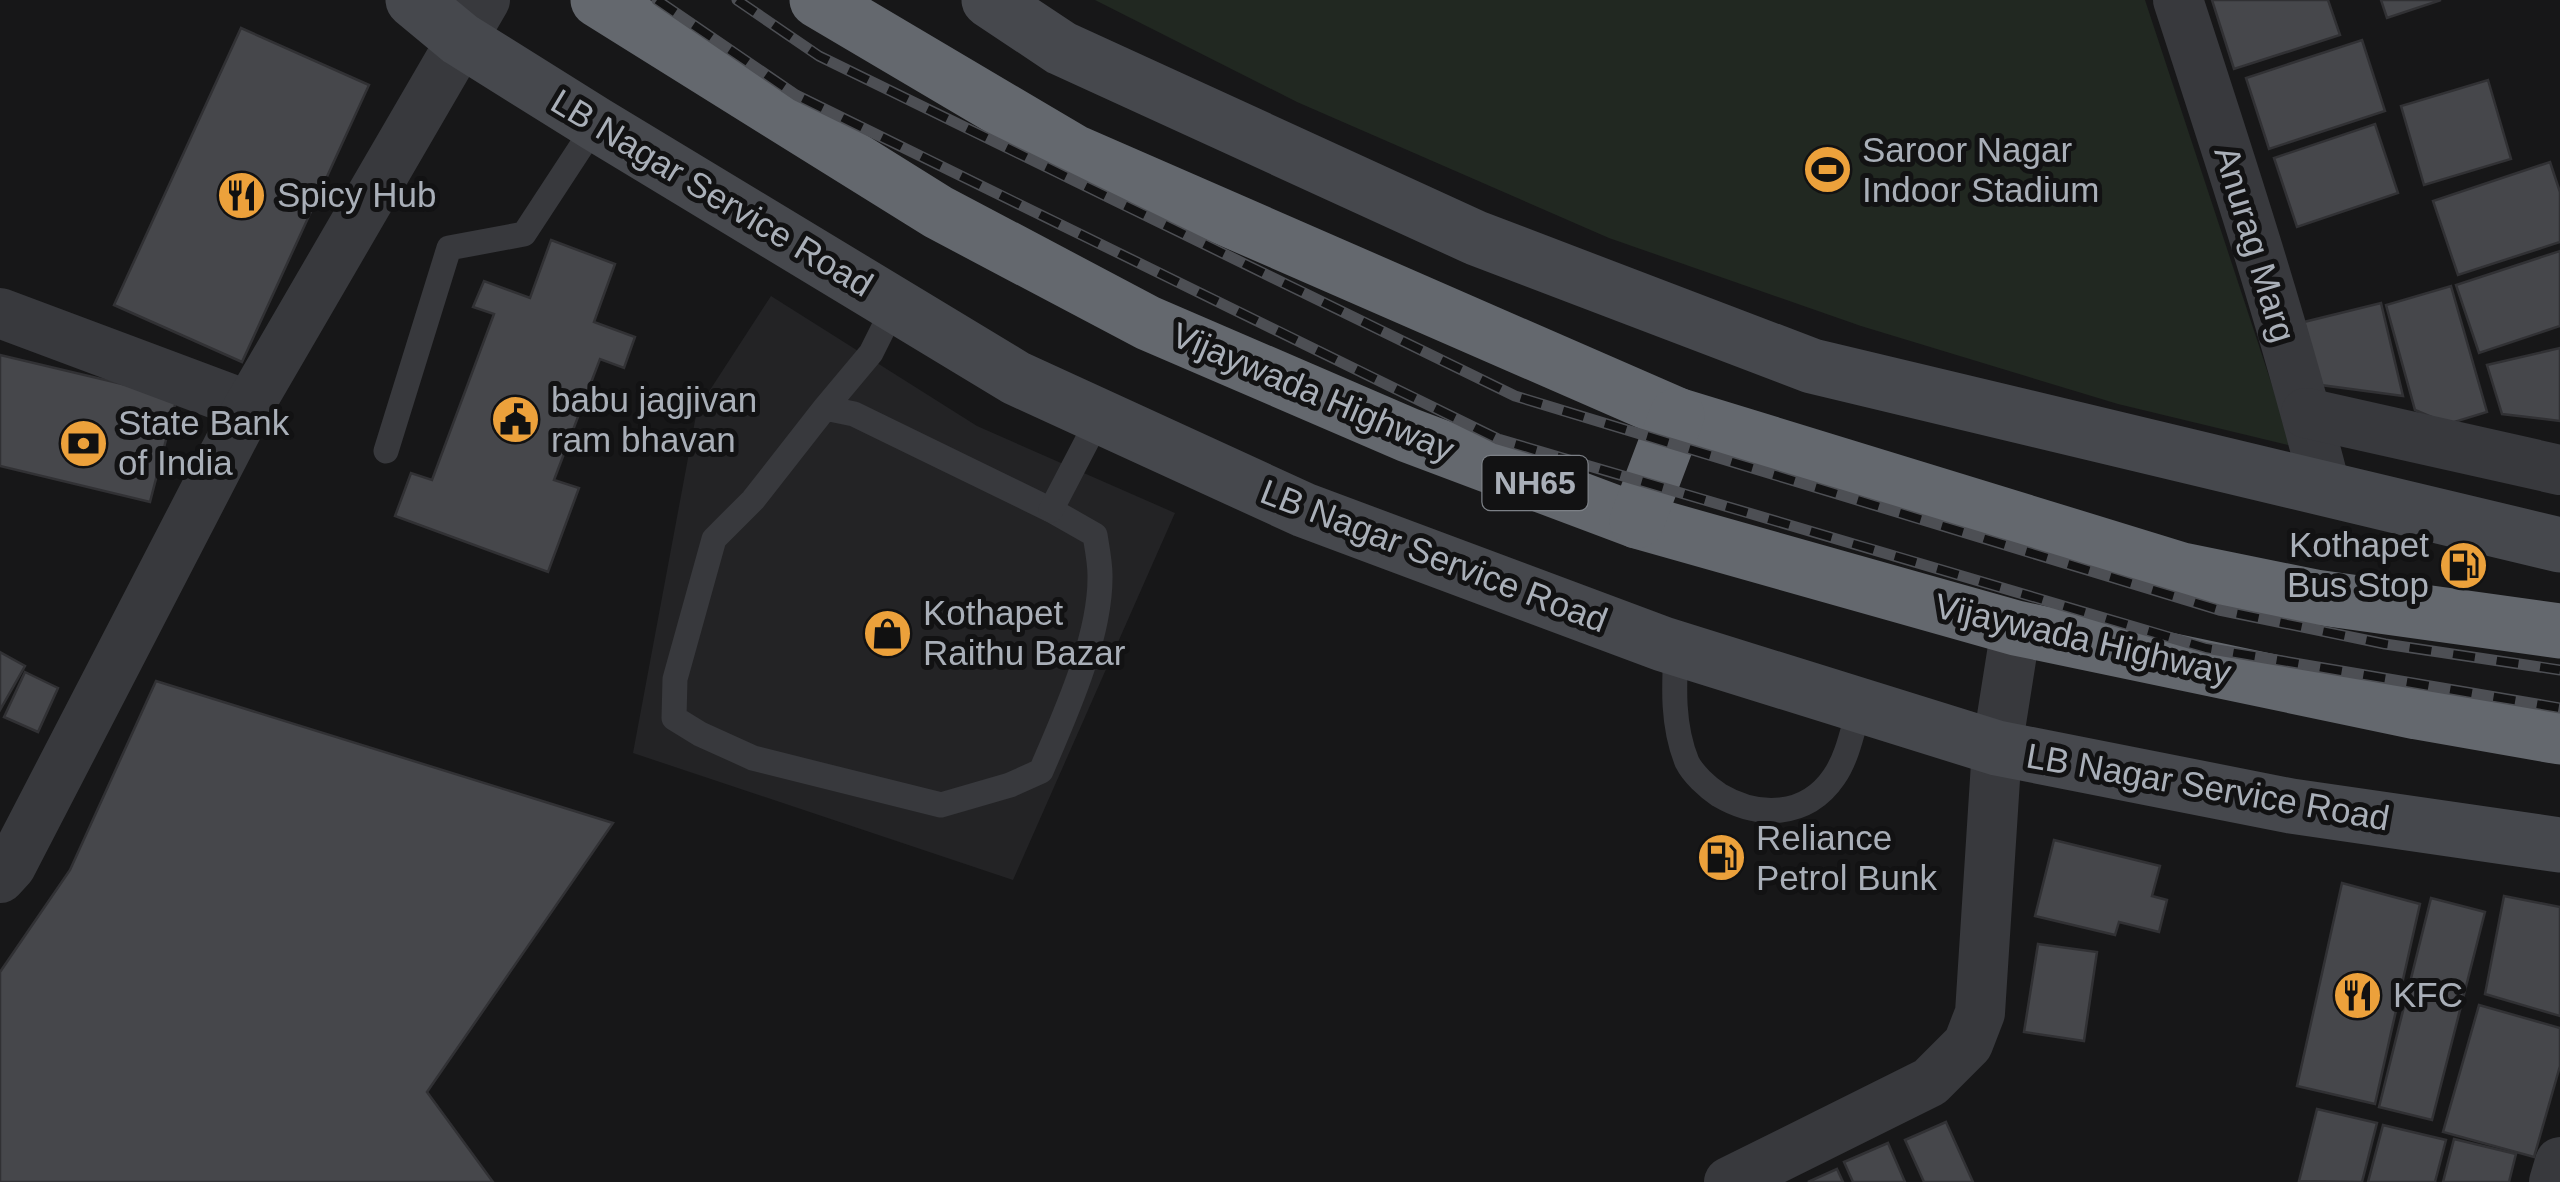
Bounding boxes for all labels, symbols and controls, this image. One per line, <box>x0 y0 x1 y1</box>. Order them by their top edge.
street label: LB Nagar Service Road <box>545 81 880 304</box>
place label: Saroor Nagar Indoor Stadium <box>1862 130 2099 209</box>
street label: Anurag Marg <box>2207 141 2304 346</box>
sports icon: Saroor Nagar Indoor Stadium <box>1801 144 1853 196</box>
restaurant icon: Spicy Hub <box>216 169 268 221</box>
place label: Spicy Hub <box>277 175 437 214</box>
street label: Vijaywada Highway <box>1166 314 1461 469</box>
place label: babu jagjivan ram bhavan <box>551 380 757 459</box>
public building icon: babu jagjivan ram bhavan <box>490 394 542 446</box>
place label: State Bank of India <box>118 403 290 482</box>
bank icon: State Bank of India <box>57 417 109 469</box>
road number: NH65 <box>1482 456 1588 510</box>
street label: LB Nagar Service Road <box>1256 471 1613 640</box>
place label: Kothapet Bus Stop <box>2287 525 2429 604</box>
fuel station icon: Kothapet Bus Stop <box>2438 539 2490 591</box>
street label: Vijaywada Highway <box>1931 585 2236 692</box>
place label: Kothapet Raithu Bazar <box>923 593 1126 672</box>
shop icon: Kothapet Raithu Bazar <box>862 607 914 659</box>
street label: LB Nagar Service Road <box>2024 735 2393 838</box>
place label: Reliance Petrol Bunk <box>1756 818 1937 897</box>
fuel station icon: Reliance Petrol Bunk <box>1695 832 1747 884</box>
restaurant icon: KFC <box>2332 969 2384 1021</box>
place label: KFC <box>2393 975 2463 1014</box>

